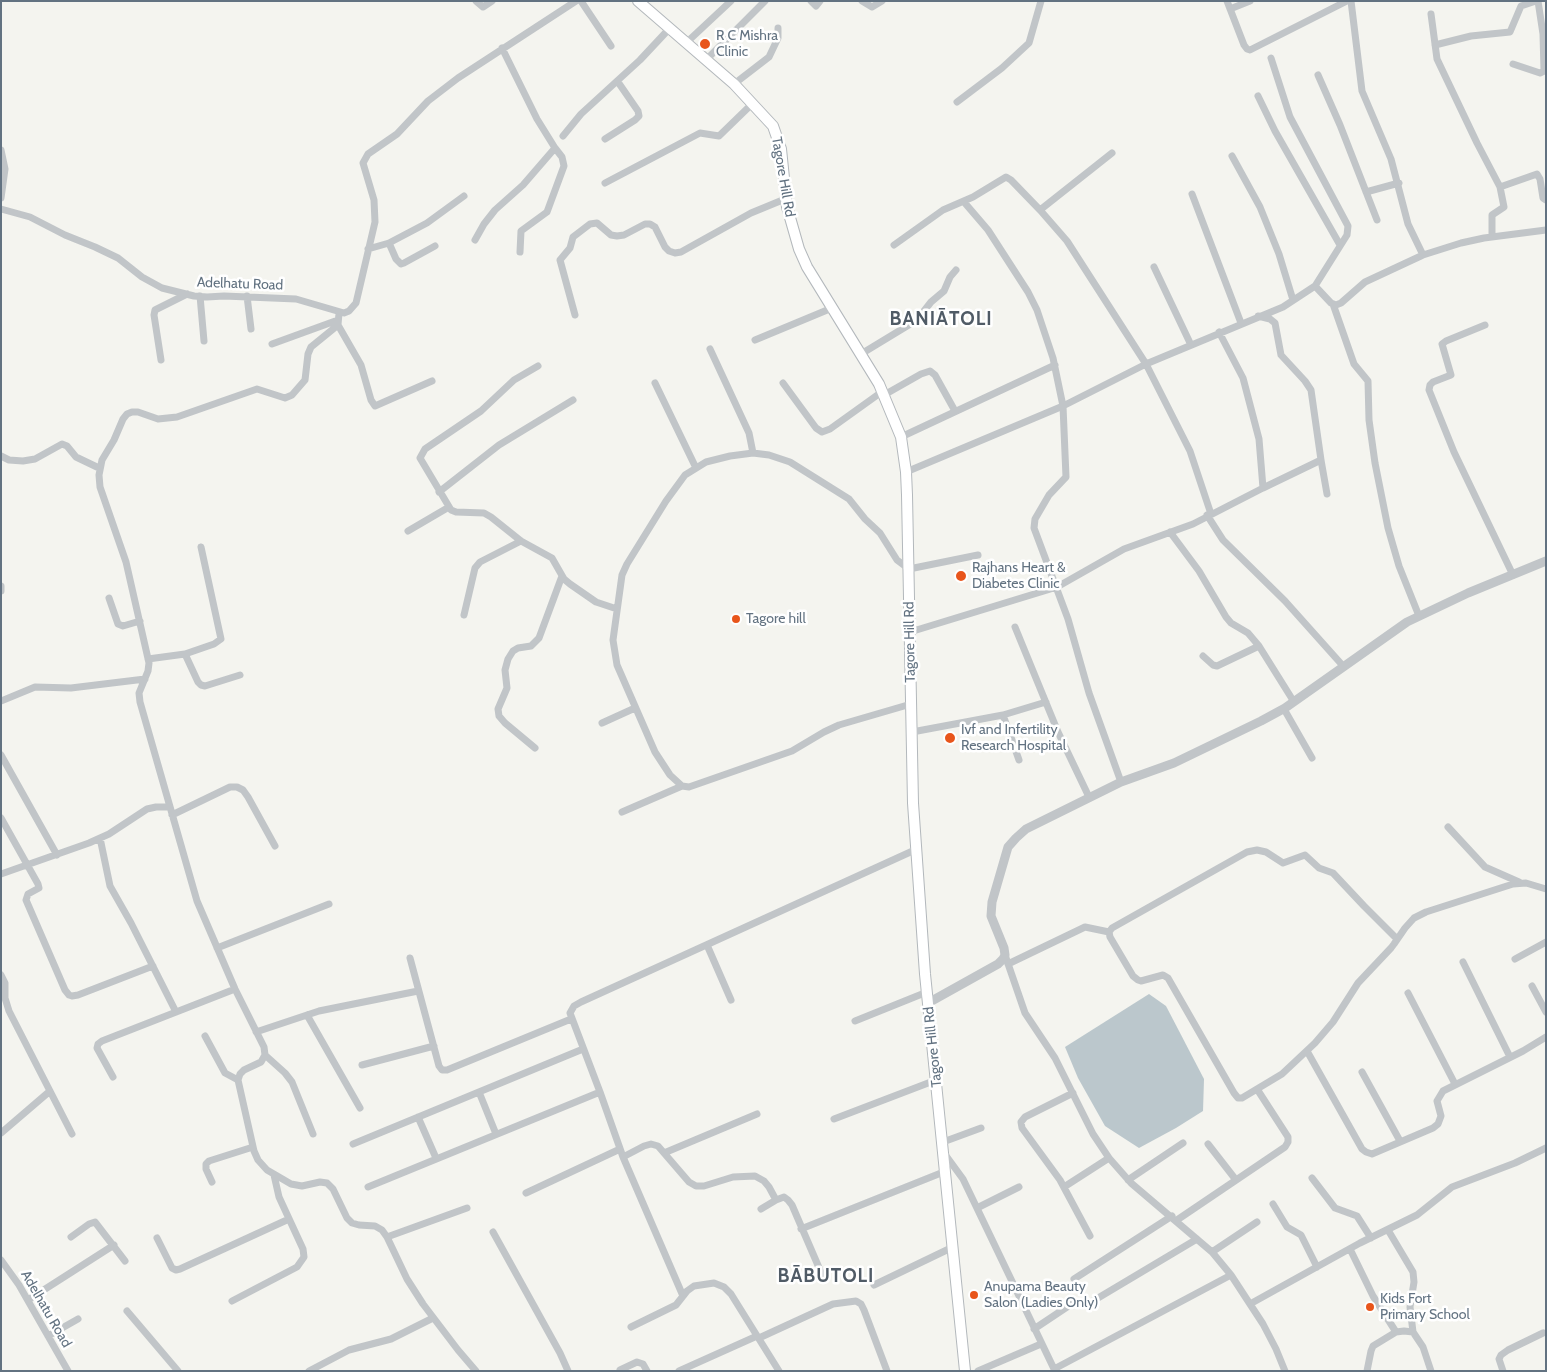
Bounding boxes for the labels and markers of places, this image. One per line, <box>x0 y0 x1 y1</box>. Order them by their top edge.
place label: R C Mishra Clinic <box>716 28 778 60</box>
marker: R C Mishra Clinic <box>698 37 712 51</box>
place label: Rajhans Heart & Diabetes Clinic <box>972 560 1066 592</box>
marker: Rajhans Heart & Diabetes Clinic <box>954 569 968 583</box>
place label: Tagore hill <box>746 611 806 627</box>
marker: Tagore hill <box>730 613 742 625</box>
place label: Ivf and Infertility Research Hospital <box>961 722 1066 754</box>
marker: Ivf and Infertility Research Hospital <box>943 731 957 745</box>
place label: Anupama Beauty Salon (Ladies Only) <box>984 1279 1098 1311</box>
marker: Anupama Beauty Salon (Ladies Only) <box>968 1289 980 1301</box>
place label: Kids Fort Primary School <box>1380 1291 1470 1324</box>
marker: Kids Fort Primary School <box>1364 1301 1376 1313</box>

